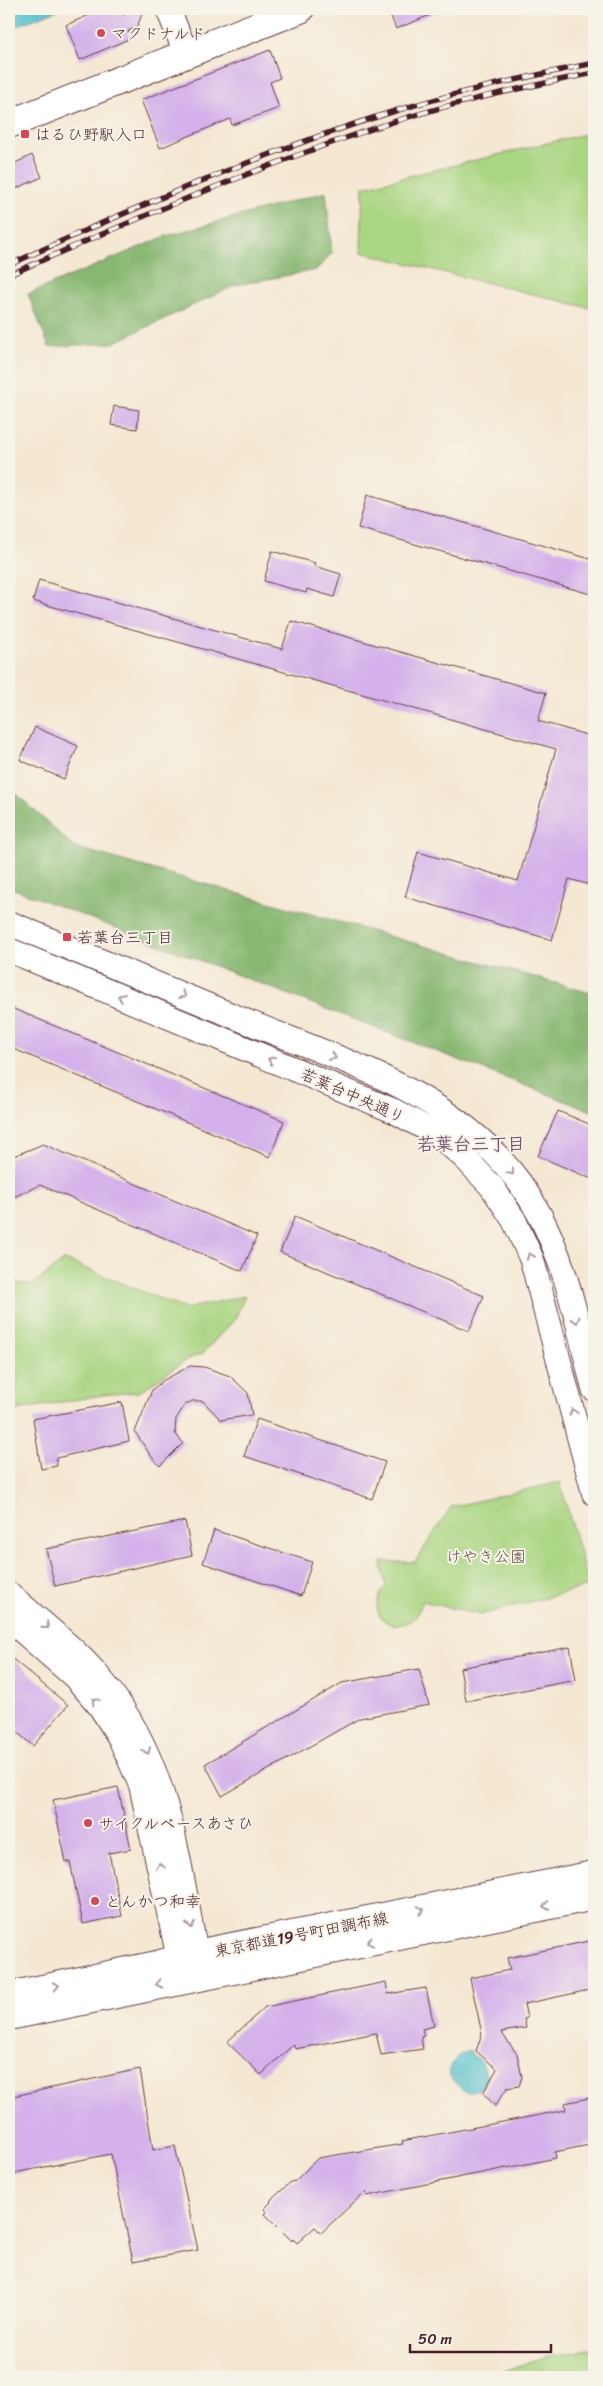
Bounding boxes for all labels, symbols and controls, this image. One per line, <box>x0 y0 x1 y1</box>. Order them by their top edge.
place label: マクドナルド <box>111 19 206 48</box>
marker: マクドナルド <box>95 27 107 39</box>
place label: はるひ野駅入口 <box>35 120 147 149</box>
marker: はるひ野駅入口 <box>19 128 31 140</box>
place label: 若葉台三丁目 <box>77 923 173 952</box>
marker: 若葉台三丁目 <box>61 931 73 943</box>
one-way arrow <box>178 989 187 999</box>
one-way arrow <box>117 993 126 1003</box>
one-way arrow <box>328 1051 337 1062</box>
one-way arrow <box>267 1055 276 1066</box>
street label: 若葉台中央通り <box>296 1059 410 1131</box>
district label: 若葉台三丁目 <box>417 1128 525 1160</box>
one-way arrow <box>506 1166 514 1175</box>
one-way arrow <box>526 1252 536 1261</box>
one-way arrow <box>570 1315 581 1324</box>
one-way arrow <box>568 1408 579 1417</box>
park label: けやき公園 <box>446 1542 526 1571</box>
one-way arrow <box>40 1620 49 1629</box>
one-way arrow <box>92 1697 101 1706</box>
one-way arrow <box>140 1746 151 1755</box>
place label: サイクルベースあさひ <box>98 1809 254 1838</box>
marker: サイクルベースあさひ <box>82 1817 94 1829</box>
one-way arrow <box>155 1862 166 1871</box>
place label: とんかつ和幸 <box>105 1887 201 1916</box>
marker: とんかつ和幸 <box>89 1895 101 1907</box>
one-way arrow <box>542 1900 551 1911</box>
street label: 東京都道19号町田調布線 <box>212 1903 391 1966</box>
one-way arrow <box>417 1906 426 1916</box>
one-way arrow <box>185 1921 195 1930</box>
one-way arrow <box>366 1936 374 1946</box>
one-way arrow <box>155 1979 164 1989</box>
one-way arrow <box>52 1981 61 1992</box>
scale bar <box>410 2321 552 2353</box>
text: 50 m <box>418 2326 453 2352</box>

